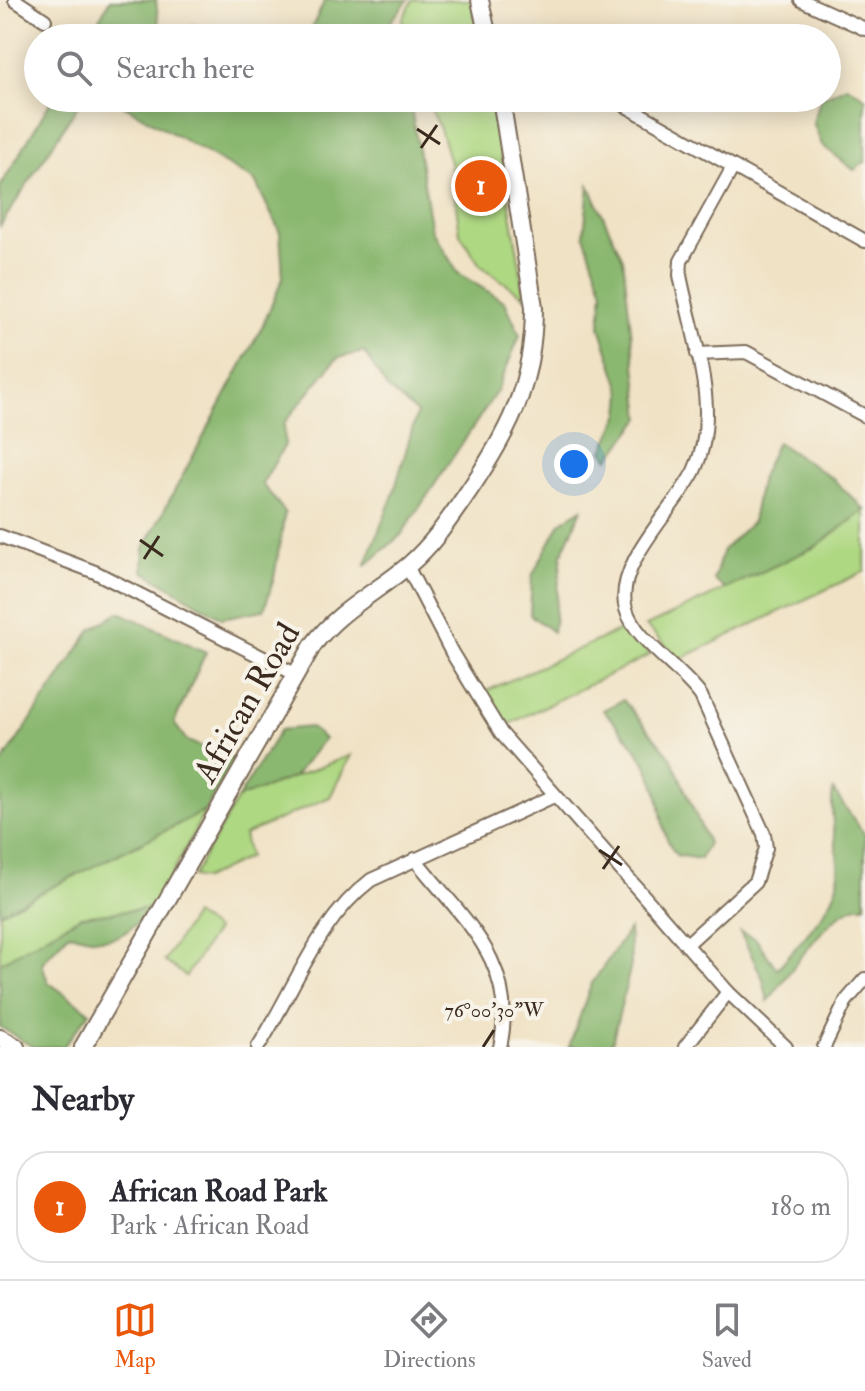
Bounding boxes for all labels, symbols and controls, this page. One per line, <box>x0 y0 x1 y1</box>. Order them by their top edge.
search box <box>24 24 841 112</box>
icon: search <box>52 46 96 90</box>
text: Search here <box>116 50 255 87</box>
pin: 1 <box>455 156 507 216</box>
your location <box>554 444 594 484</box>
street label: African Road <box>183 615 310 792</box>
text: 76°00'30"W <box>445 998 544 1023</box>
text: Nearby <box>32 1078 134 1121</box>
text: African Road Park <box>110 1173 328 1210</box>
text: 1 <box>55 1191 65 1223</box>
text: 180 m <box>771 1191 831 1223</box>
text: Park · African Road <box>110 1210 309 1242</box>
tab: Map <box>113 1298 157 1374</box>
tab: Directions <box>383 1298 476 1374</box>
tab: Saved <box>702 1298 752 1374</box>

